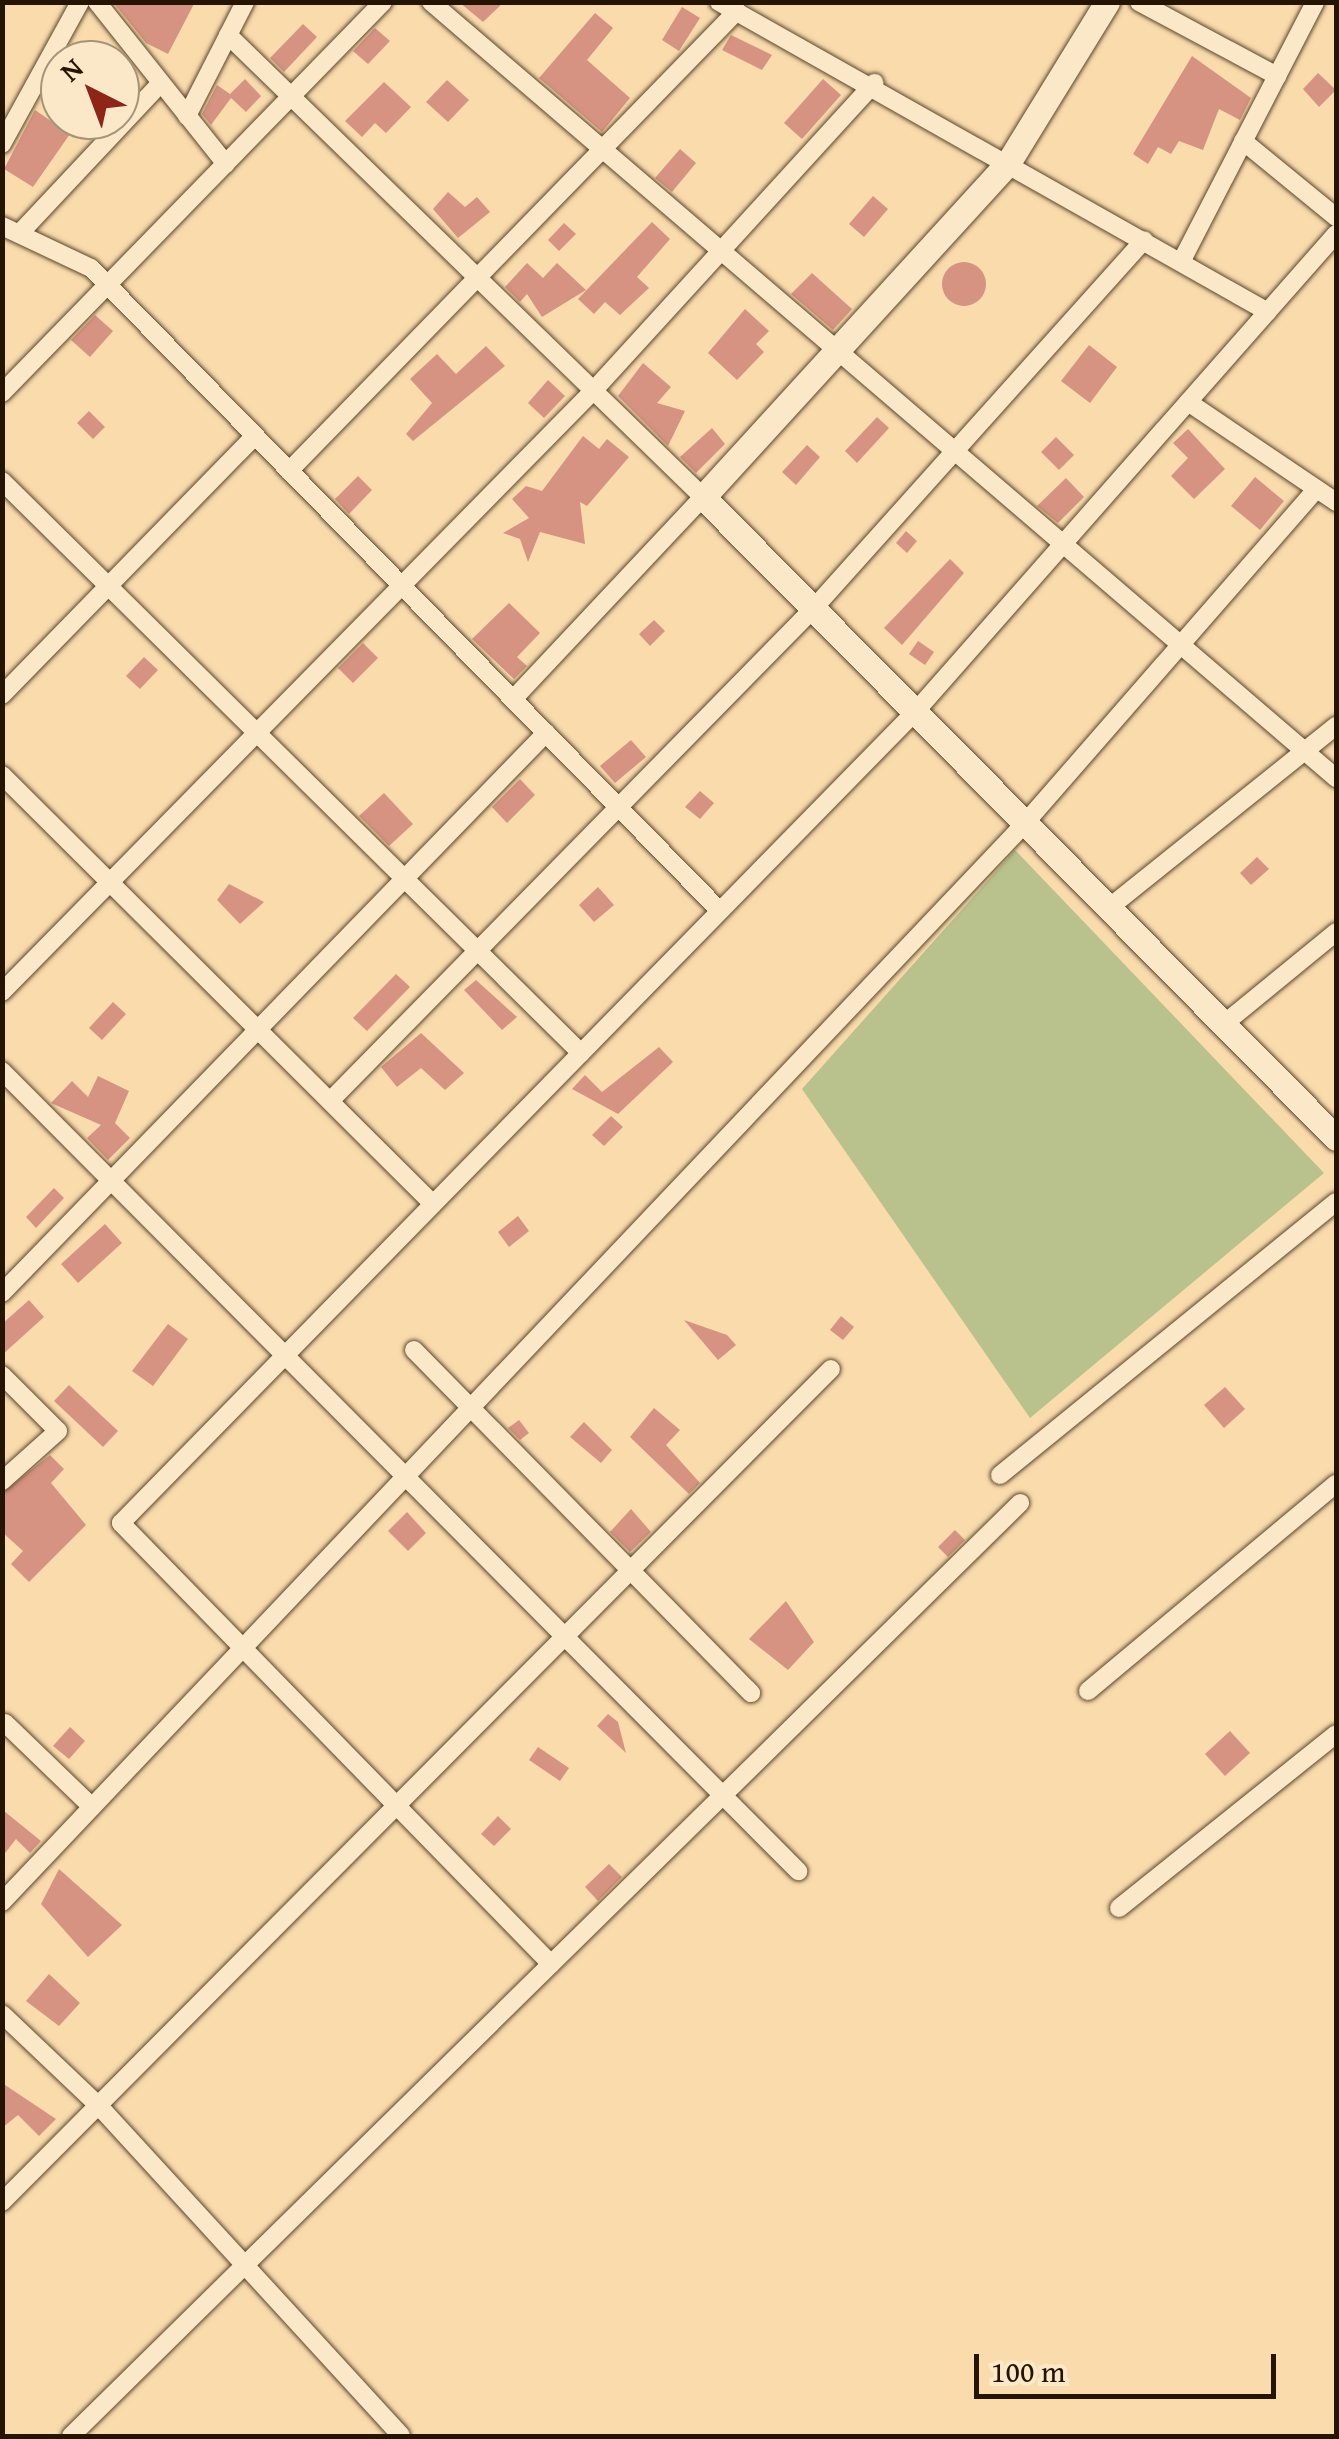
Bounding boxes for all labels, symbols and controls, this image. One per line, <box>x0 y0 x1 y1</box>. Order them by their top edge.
north arrow <box>40 40 140 140</box>
text: N <box>50 47 92 90</box>
scale bar <box>979 2334 1282 2396</box>
text: 100 m <box>991 2349 1065 2393</box>

